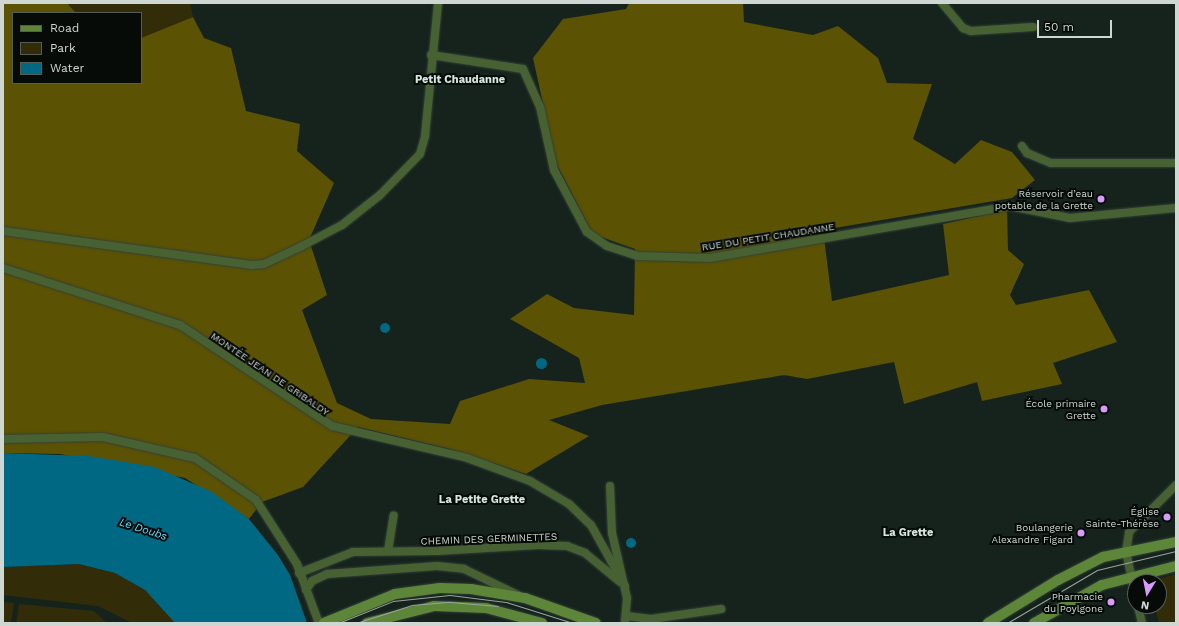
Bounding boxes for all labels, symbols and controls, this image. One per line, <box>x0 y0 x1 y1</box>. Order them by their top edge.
legend <box>12 12 142 84</box>
scale bar <box>1039 12 1114 38</box>
text: 50 m <box>1044 20 1074 34</box>
text: Road <box>50 21 79 35</box>
text: Park <box>50 41 76 55</box>
text: Water <box>50 61 84 75</box>
district label: Petit Chaudanne <box>415 73 505 87</box>
place label: Réservoir d’eau potable de la Grette <box>995 187 1093 210</box>
marker: Réservoir d’eau potable de la Grette <box>1096 194 1106 204</box>
street label: RUE DU PETIT CHAUDANNE <box>701 221 835 253</box>
street label: MONTÉE JEAN DE GRIBALDY <box>208 330 332 418</box>
place label: École primaire Grette <box>1025 397 1096 420</box>
marker: École primaire Grette <box>1099 404 1109 414</box>
district label: La Petite Grette <box>439 493 525 507</box>
place label: Église Sainte-Thérèse <box>1086 505 1159 528</box>
marker: Église Sainte-Thérèse <box>1162 512 1172 522</box>
water label: Le Doubs <box>117 516 169 544</box>
place label: Boulangerie Alexandre Figard <box>991 521 1073 544</box>
district label: La Grette <box>883 526 933 540</box>
marker: Boulangerie Alexandre Figard <box>1076 528 1086 538</box>
street label: CHEMIN DES GERMINETTES <box>421 531 557 547</box>
north arrow <box>1127 574 1167 614</box>
place label: Pharmacie du Poylgone <box>1044 590 1103 614</box>
marker: Pharmacie du Poylgone <box>1106 597 1116 607</box>
text: N <box>1140 598 1150 612</box>

